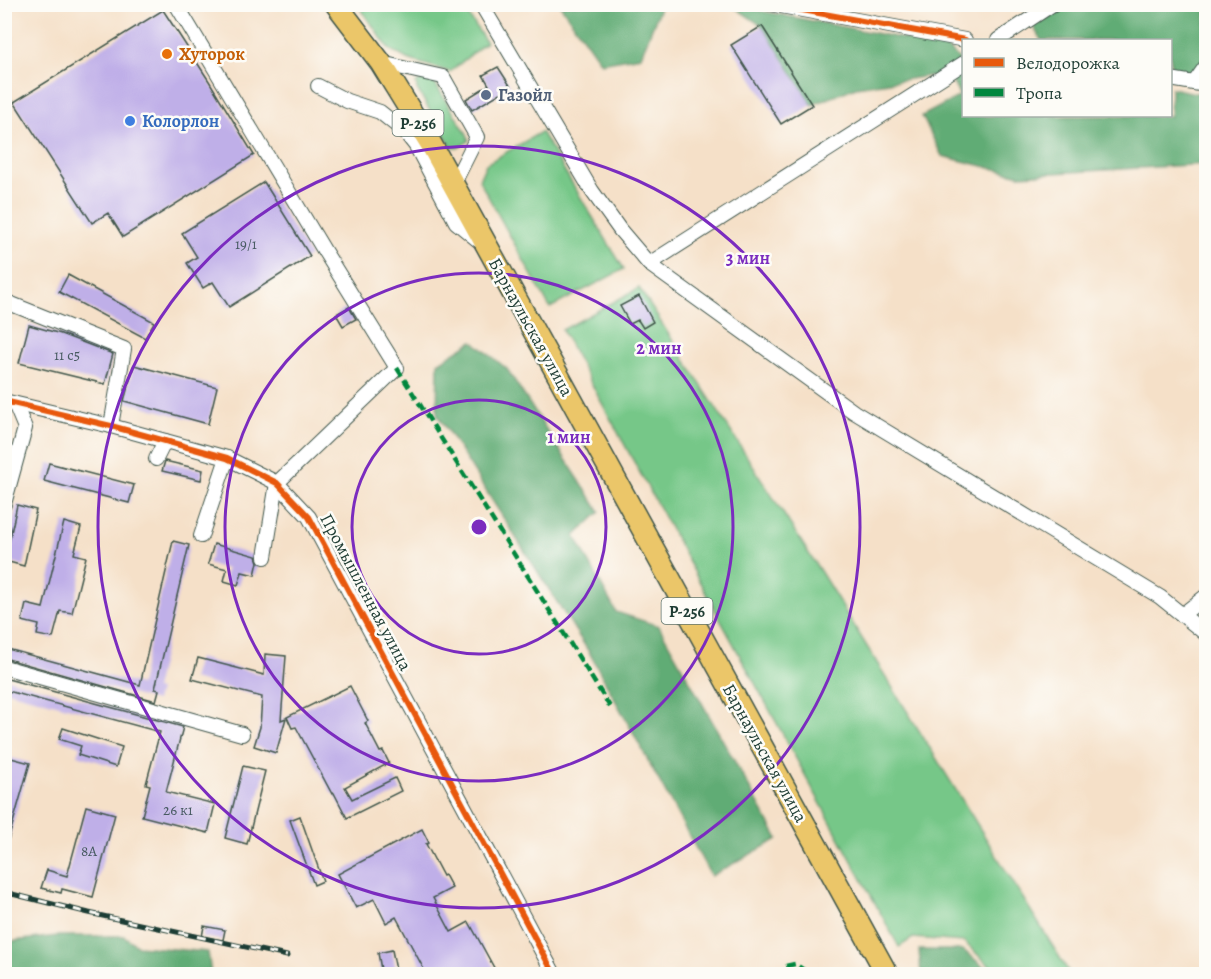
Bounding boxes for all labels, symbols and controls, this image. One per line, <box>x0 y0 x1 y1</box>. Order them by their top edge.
legend <box>962 39 1172 117</box>
place label: Хуторок <box>179 42 245 66</box>
marker: Хуторок <box>160 47 174 61</box>
text: Велодорожка <box>1016 51 1121 75</box>
text: Тропа <box>1016 81 1063 105</box>
place label: Газойл <box>498 83 552 107</box>
marker: Газойл <box>479 88 493 102</box>
place label: Колорлон <box>142 109 219 133</box>
road number: Р-256 <box>392 110 444 136</box>
marker: Колорлон <box>123 114 137 128</box>
house number: 19/1 <box>235 234 257 254</box>
text: 3 мин <box>726 246 770 270</box>
street label: Барнаульская улица <box>483 253 579 401</box>
text: 2 мин <box>636 336 682 360</box>
house number: 11 с5 <box>54 345 80 365</box>
text: 1 мин <box>547 425 591 449</box>
street label: Промышленная улица <box>314 509 418 675</box>
centre of rings <box>469 517 489 537</box>
road number: Р-256 <box>662 598 712 624</box>
street label: Барнаульская улица <box>717 679 813 827</box>
house number: 26 к1 <box>163 800 193 820</box>
house number: 8А <box>81 841 97 861</box>

